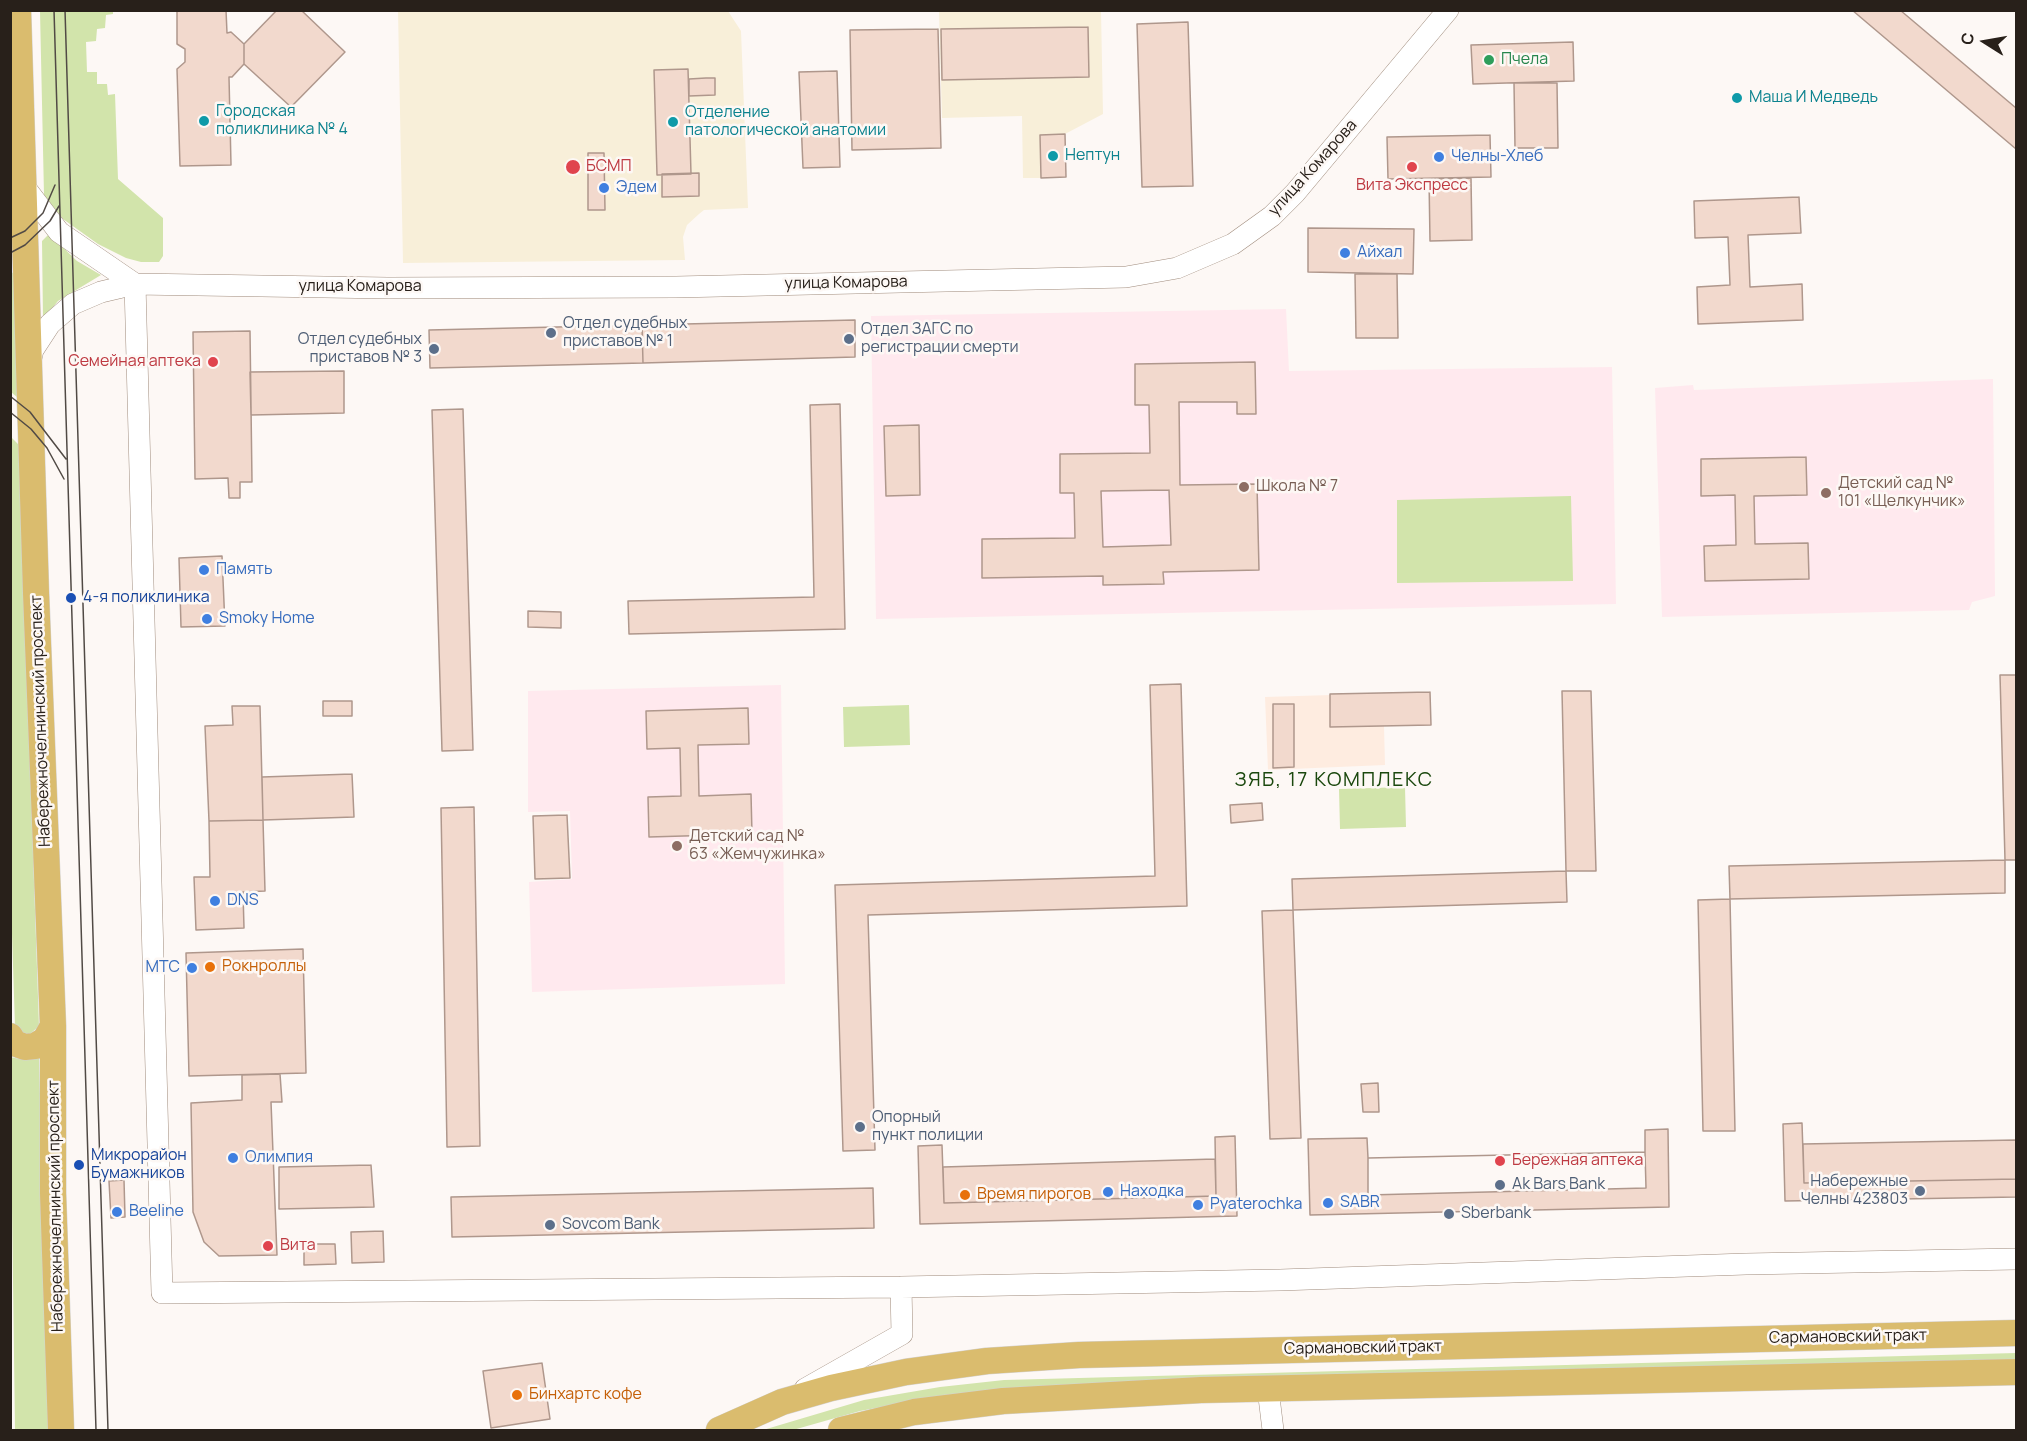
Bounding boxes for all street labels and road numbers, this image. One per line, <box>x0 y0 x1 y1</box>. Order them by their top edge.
street label: улица Комарова <box>1265 116 1361 220</box>
street label: улица Комарова <box>784 272 908 294</box>
street label: улица Комарова <box>298 277 422 297</box>
street label: Набережночелнинский проспект <box>27 595 55 847</box>
street label: Набережночелнинский проспект <box>44 1080 68 1332</box>
street label: Сармановский тракт <box>1769 1326 1927 1348</box>
street label: Сармановский тракт <box>1284 1337 1442 1359</box>

